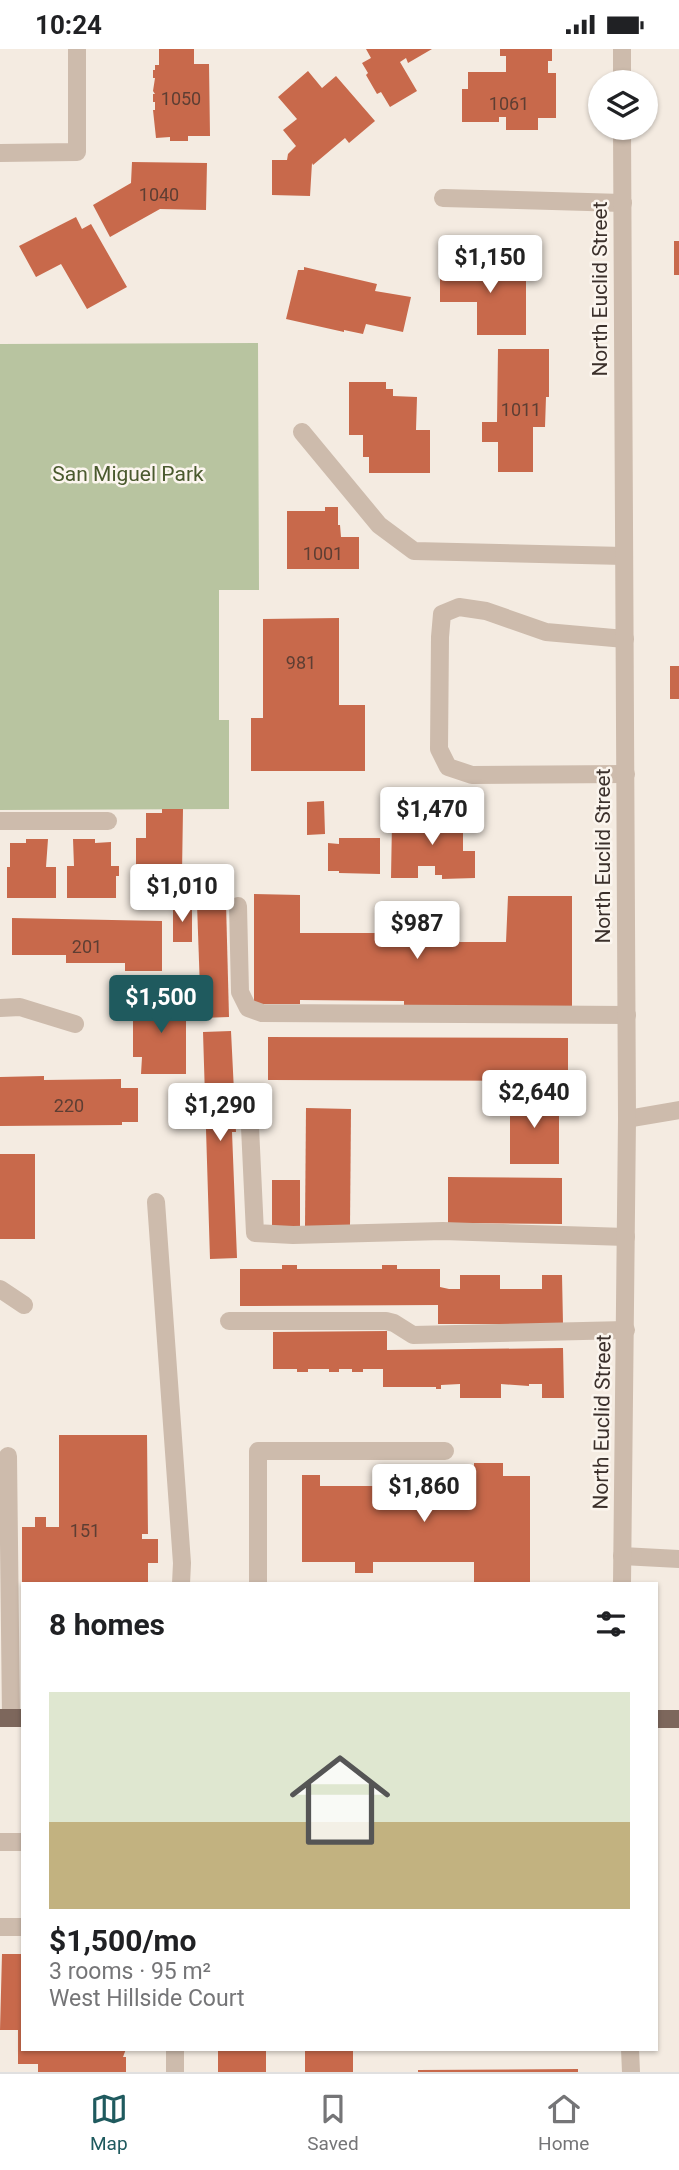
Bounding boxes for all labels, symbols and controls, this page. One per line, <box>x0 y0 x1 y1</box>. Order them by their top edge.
text: 10:24 <box>35 10 102 40</box>
map controls <box>588 70 658 140</box>
button: layers <box>588 70 658 140</box>
house number: 1050 <box>161 88 201 109</box>
house number: 1061 <box>489 93 529 114</box>
house number: 1040 <box>139 184 179 205</box>
street label: North Euclid Street <box>588 201 612 377</box>
pin: $1,150 <box>433 236 547 295</box>
text: $1,150 <box>454 244 526 271</box>
house number: 1011 <box>501 399 541 420</box>
park label: San Miguel Park <box>52 462 204 486</box>
house number: 1001 <box>303 543 343 564</box>
house number: 981 <box>286 652 316 673</box>
street label: North Euclid Street <box>591 768 615 944</box>
pin: $1,470 <box>375 787 489 847</box>
text: $1,470 <box>396 796 468 823</box>
pin: $1,010 <box>125 865 239 924</box>
text: $1,010 <box>146 873 218 900</box>
pin: $987 <box>376 901 458 961</box>
text: $987 <box>391 910 443 937</box>
house number: 201 <box>72 936 102 957</box>
pin: $1,500 <box>104 975 218 1035</box>
text: $1,500 <box>125 984 197 1011</box>
pin: $2,640 <box>477 1070 591 1130</box>
text: $2,640 <box>498 1079 570 1106</box>
pin: $1,290 <box>163 1083 277 1143</box>
text: $1,290 <box>184 1092 256 1119</box>
house number: 220 <box>54 1095 84 1116</box>
street label: North Euclid Street <box>588 1334 616 1510</box>
pin: $1,860 <box>367 1465 481 1524</box>
text: $1,860 <box>388 1473 460 1500</box>
house number: 151 <box>70 1520 100 1541</box>
icon: filters <box>592 1605 630 1643</box>
text: 8 homes <box>49 1607 165 1642</box>
icon: home <box>277 1737 403 1863</box>
text: $1,500/mo <box>49 1923 197 1958</box>
text: 3 rooms · 95 m² <box>49 1958 211 1985</box>
text: West Hillside Court <box>49 1985 245 2012</box>
tab: Map <box>90 2090 128 2155</box>
tab: Saved <box>307 2090 359 2155</box>
tab: Home <box>538 2090 589 2155</box>

